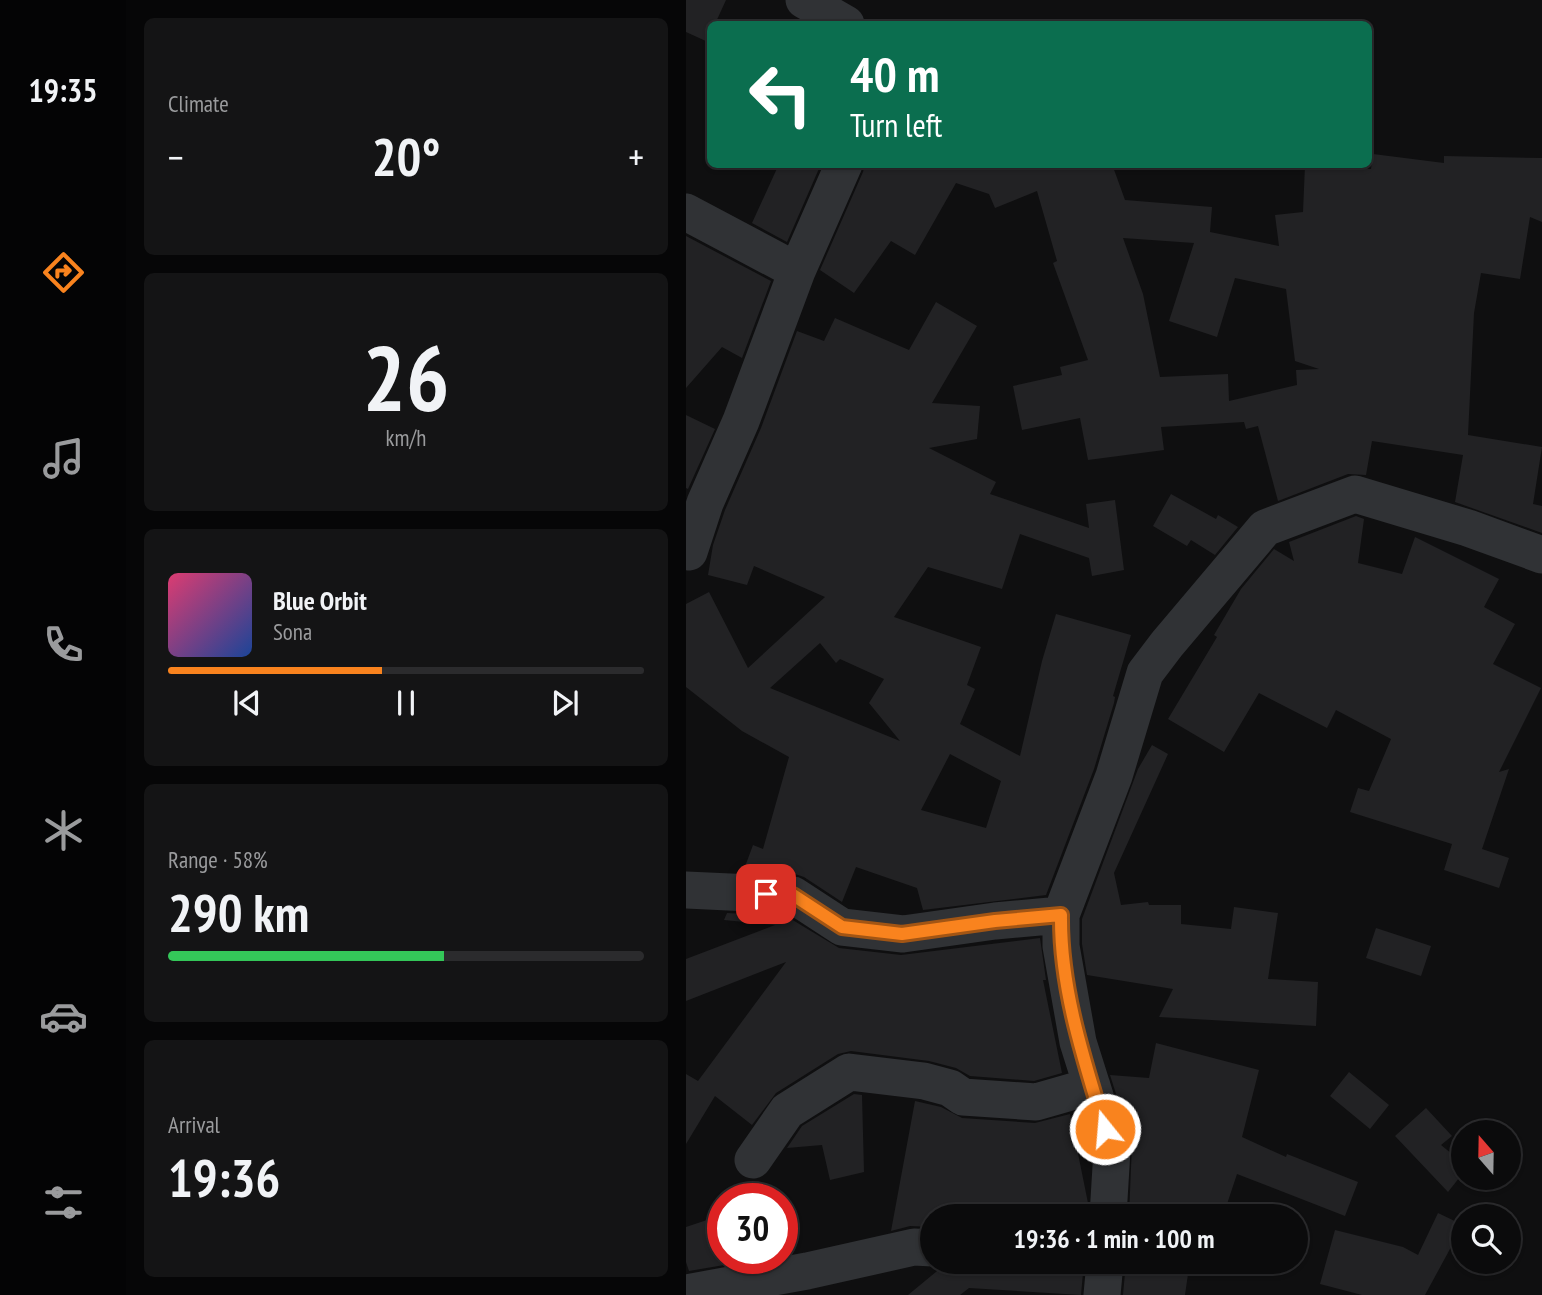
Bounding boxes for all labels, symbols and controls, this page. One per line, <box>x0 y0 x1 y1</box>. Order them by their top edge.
text: 40 m <box>850 42 939 106</box>
icon: left <box>735 49 826 140</box>
text: 19:35 <box>28 69 98 111</box>
text: Climate <box>168 89 229 118</box>
text: Turn left <box>850 104 942 146</box>
text: 20° <box>372 123 440 190</box>
text: − <box>168 132 184 181</box>
text: + <box>628 132 644 181</box>
icon: directions <box>39 248 88 297</box>
text: 26 <box>363 318 450 436</box>
text: km/h <box>386 423 426 452</box>
icon: music <box>39 434 88 483</box>
text: Blue Orbit <box>273 584 367 617</box>
text: Sona <box>273 617 312 646</box>
icon: phone <box>39 620 88 669</box>
icon: previous <box>228 684 266 722</box>
icon: pause <box>387 684 425 722</box>
icon: next <box>546 684 584 722</box>
icon: climate <box>39 806 88 855</box>
text: Range · 58% <box>168 845 268 874</box>
pin <box>736 864 796 924</box>
icon: arrive <box>747 875 785 913</box>
text: 290 km <box>168 879 309 946</box>
icon: car <box>39 992 88 1041</box>
position arrow <box>1068 1092 1142 1166</box>
text: Arrival <box>168 1110 220 1139</box>
north arrow <box>1451 1120 1521 1190</box>
map controls <box>1451 1120 1521 1274</box>
text: 19:36 <box>168 1144 280 1211</box>
icon: filters <box>39 1178 88 1227</box>
speed limit sign: 30 <box>707 1183 798 1274</box>
button: search <box>1451 1204 1521 1274</box>
text: 19:36 · 1 min · 100 m <box>1014 1222 1214 1255</box>

